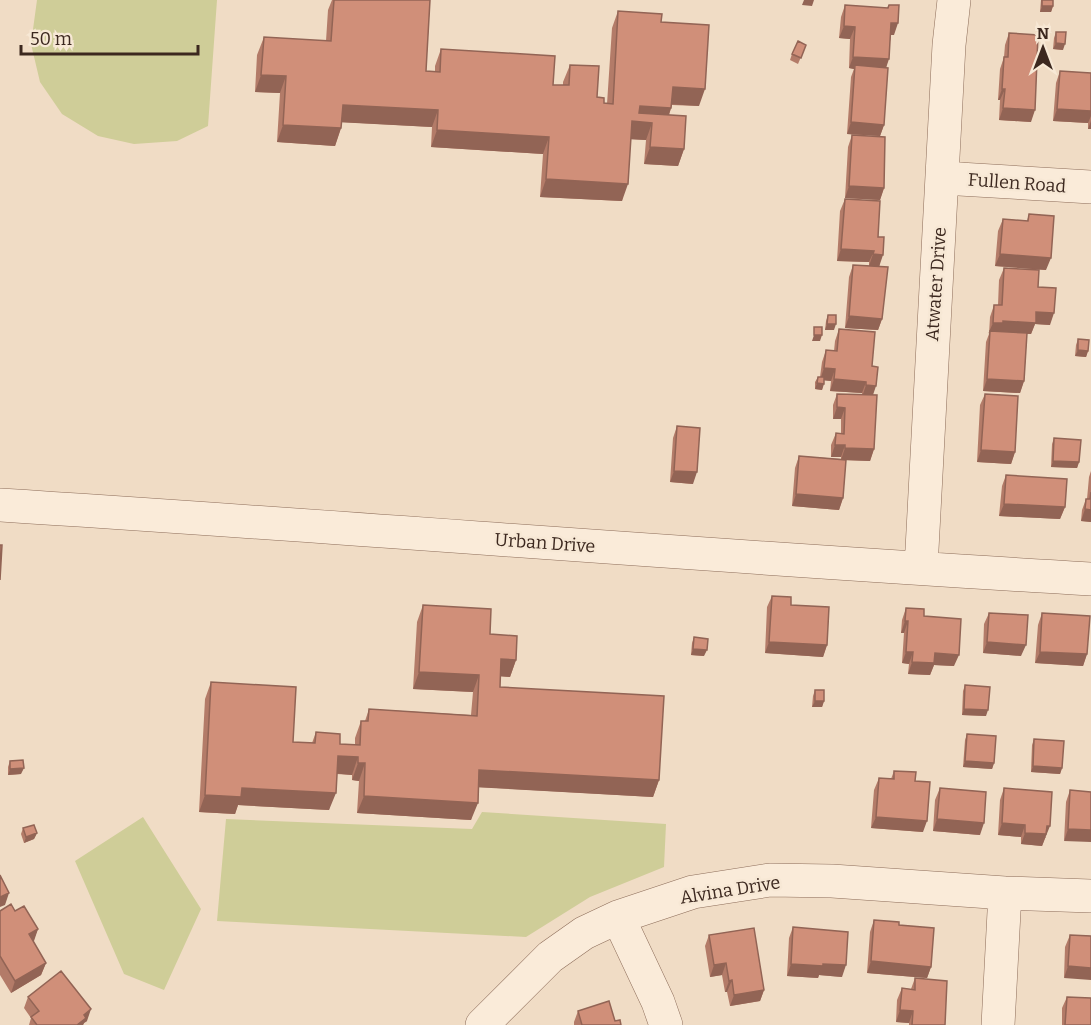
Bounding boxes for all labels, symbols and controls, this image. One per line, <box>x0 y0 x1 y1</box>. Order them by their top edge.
scale bar <box>21 18 198 56</box>
north arrow <box>1013 18 1073 78</box>
text: N <box>1037 24 1049 43</box>
text: 50 m <box>30 28 72 50</box>
street label: Fullen Road <box>967 169 1067 197</box>
street label: Atwater Drive <box>921 226 951 342</box>
street label: Urban Drive <box>494 529 596 557</box>
street label: Alvina Drive <box>678 871 782 909</box>

